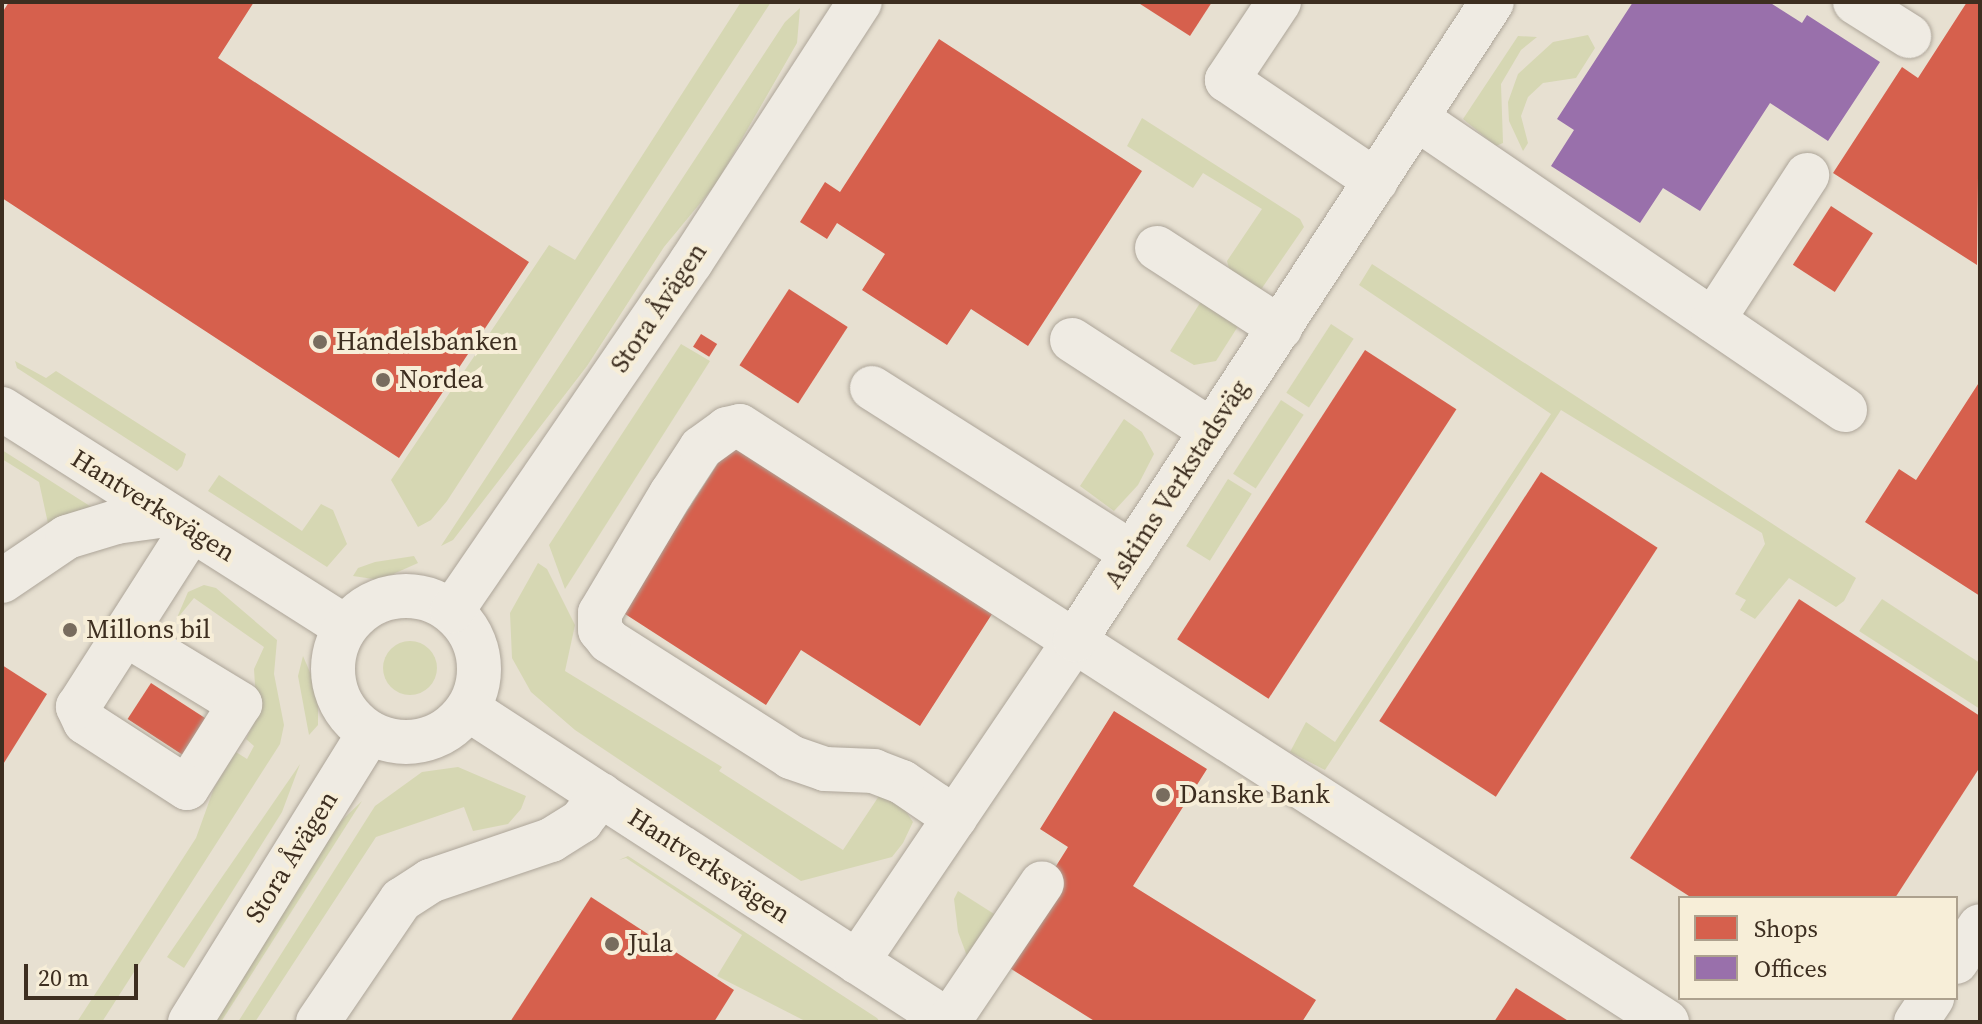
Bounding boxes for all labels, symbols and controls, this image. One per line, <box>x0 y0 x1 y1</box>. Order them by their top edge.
street label: Stora Åvägen <box>604 237 714 379</box>
place label: Handelsbanken <box>336 326 518 358</box>
marker: Handelsbanken <box>311 333 329 351</box>
place label: Nordea <box>399 364 484 396</box>
marker: Nordea <box>374 371 392 389</box>
street label: Askims Verkstadsväg <box>1098 374 1256 594</box>
street label: Hantverksvägen <box>65 443 241 569</box>
place label: Millons bil <box>86 614 211 646</box>
marker: Millons bil <box>61 621 79 639</box>
place label: Danske Bank <box>1179 779 1330 811</box>
street label: Stora Åvägen <box>239 785 345 929</box>
marker: Danske Bank <box>1154 786 1172 804</box>
street label: Hantverksvägen <box>622 802 796 930</box>
legend <box>1678 896 1958 1000</box>
text: Shops <box>1754 912 1818 945</box>
place label: Jula <box>628 928 673 960</box>
marker: Jula <box>603 935 621 953</box>
scale bar <box>28 948 142 998</box>
text: Offices <box>1754 952 1827 985</box>
text: 20 m <box>38 961 89 994</box>

